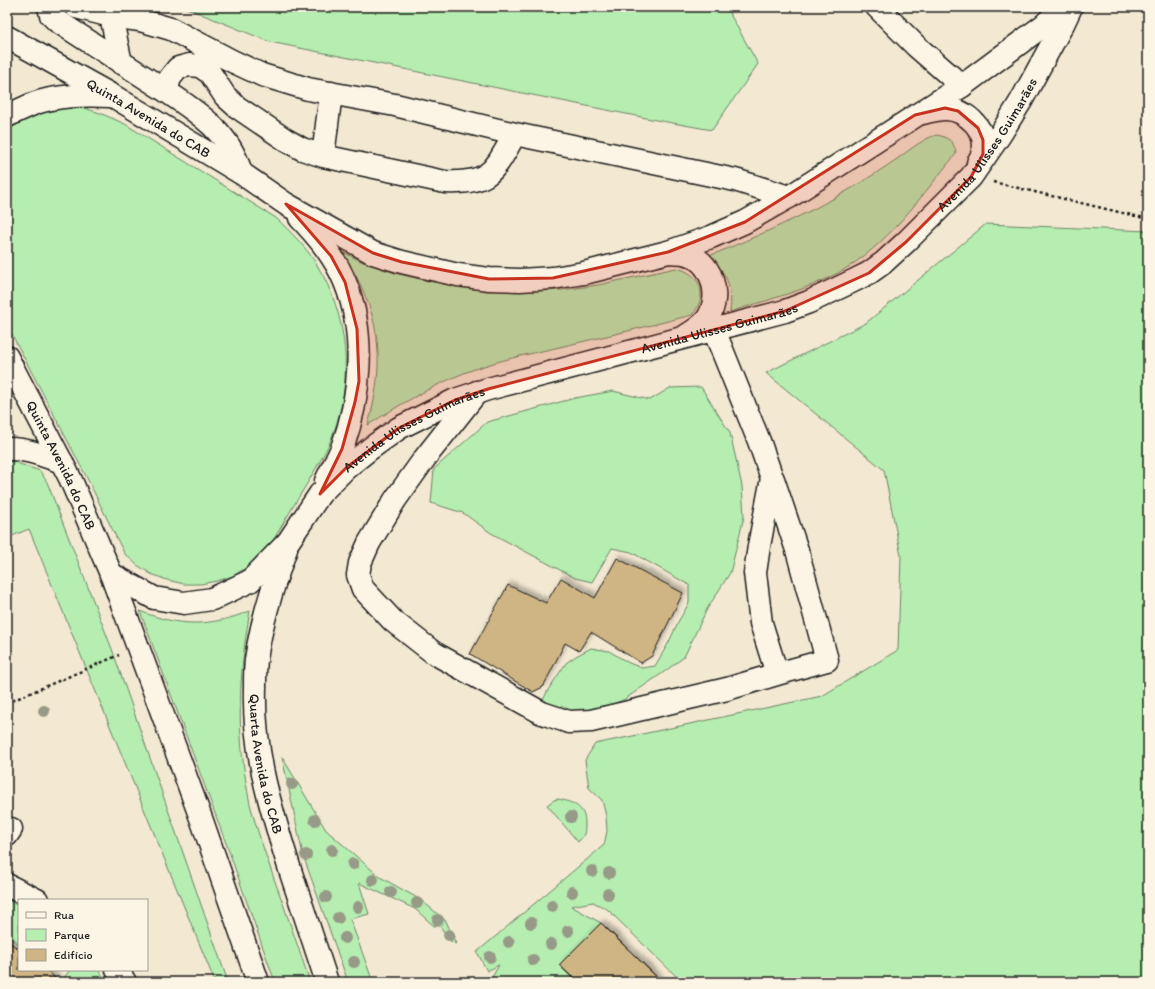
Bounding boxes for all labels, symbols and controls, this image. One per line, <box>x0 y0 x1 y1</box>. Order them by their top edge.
street label: Quinta Avenida do CAB <box>83 75 214 162</box>
street label: Avenida Ulisses Guimarães <box>933 75 1041 215</box>
street label: Avenida Ulisses Guimarães <box>639 299 800 357</box>
street label: Avenida Ulisses Guimarães <box>340 383 487 476</box>
street label: Quinta Avenida do CAB <box>22 398 99 533</box>
street label: Quarta Avenida do CAB <box>246 694 286 836</box>
legend <box>18 899 148 971</box>
text: Rua <box>54 908 74 922</box>
text: Parque <box>54 928 90 942</box>
text: Edifício <box>54 948 93 962</box>

